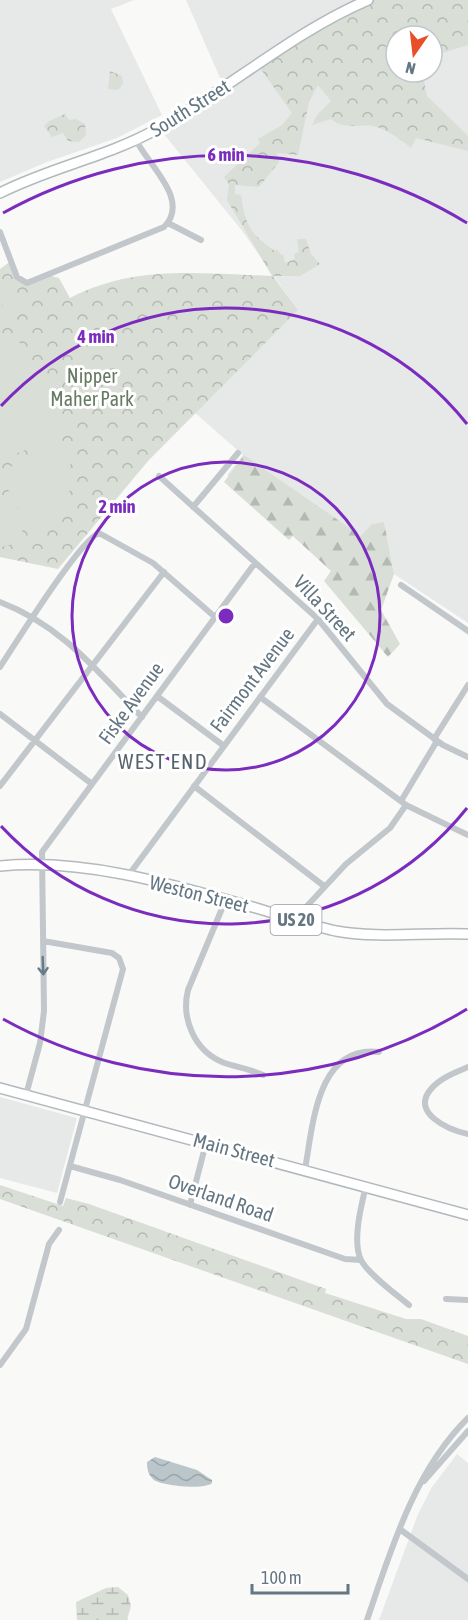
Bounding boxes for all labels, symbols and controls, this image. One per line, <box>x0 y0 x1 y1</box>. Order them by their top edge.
north arrow <box>384 24 444 84</box>
text: N <box>404 59 417 78</box>
street label: South Street <box>146 74 234 141</box>
text: 6 min <box>208 144 245 165</box>
text: 4 min <box>77 326 115 347</box>
park label: Nipper Maher Park <box>50 364 134 410</box>
text: 2 min <box>99 496 136 517</box>
street label: Villa Street <box>289 570 362 645</box>
centre of rings <box>216 606 236 626</box>
street label: Fairmont Avenue <box>205 623 298 736</box>
street label: Fiske Avenue <box>93 657 168 748</box>
district label: WEST END <box>118 749 208 773</box>
street label: Weston Street <box>147 870 251 917</box>
road number: US 20 <box>270 905 322 935</box>
one-way arrow <box>38 955 49 975</box>
street label: Main Street <box>191 1128 278 1172</box>
street label: Overland Road <box>166 1169 277 1226</box>
scale bar <box>252 1557 348 1595</box>
text: 100 m <box>261 1567 302 1588</box>

